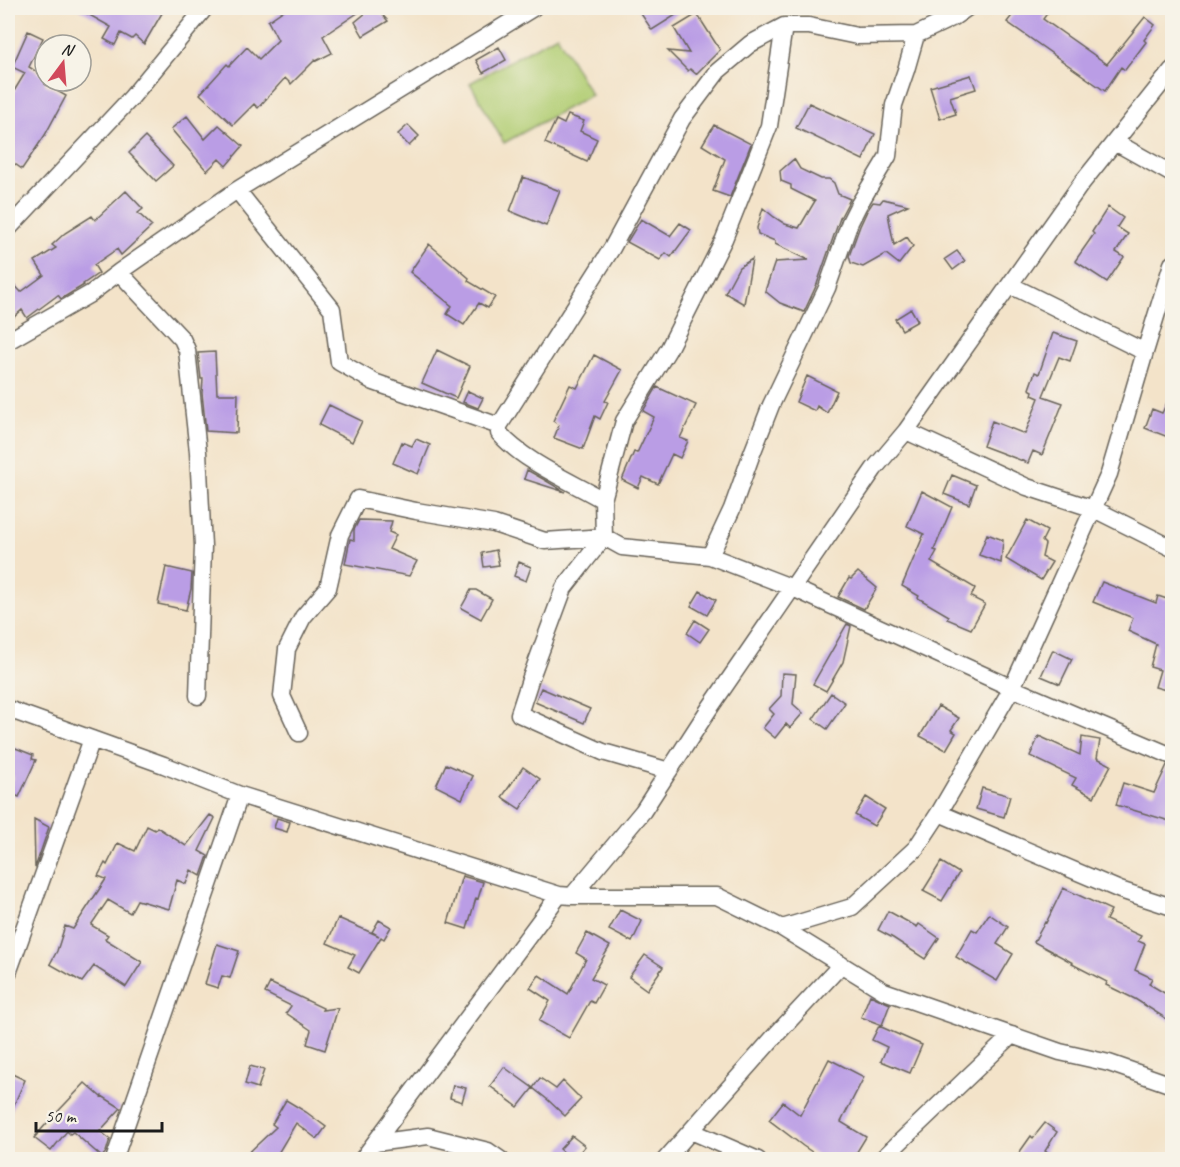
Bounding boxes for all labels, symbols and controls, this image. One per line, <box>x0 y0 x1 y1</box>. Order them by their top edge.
north arrow <box>33 33 93 93</box>
text: N <box>59 39 77 61</box>
scale bar <box>36 1095 162 1133</box>
text: 50 m <box>45 1105 78 1127</box>

